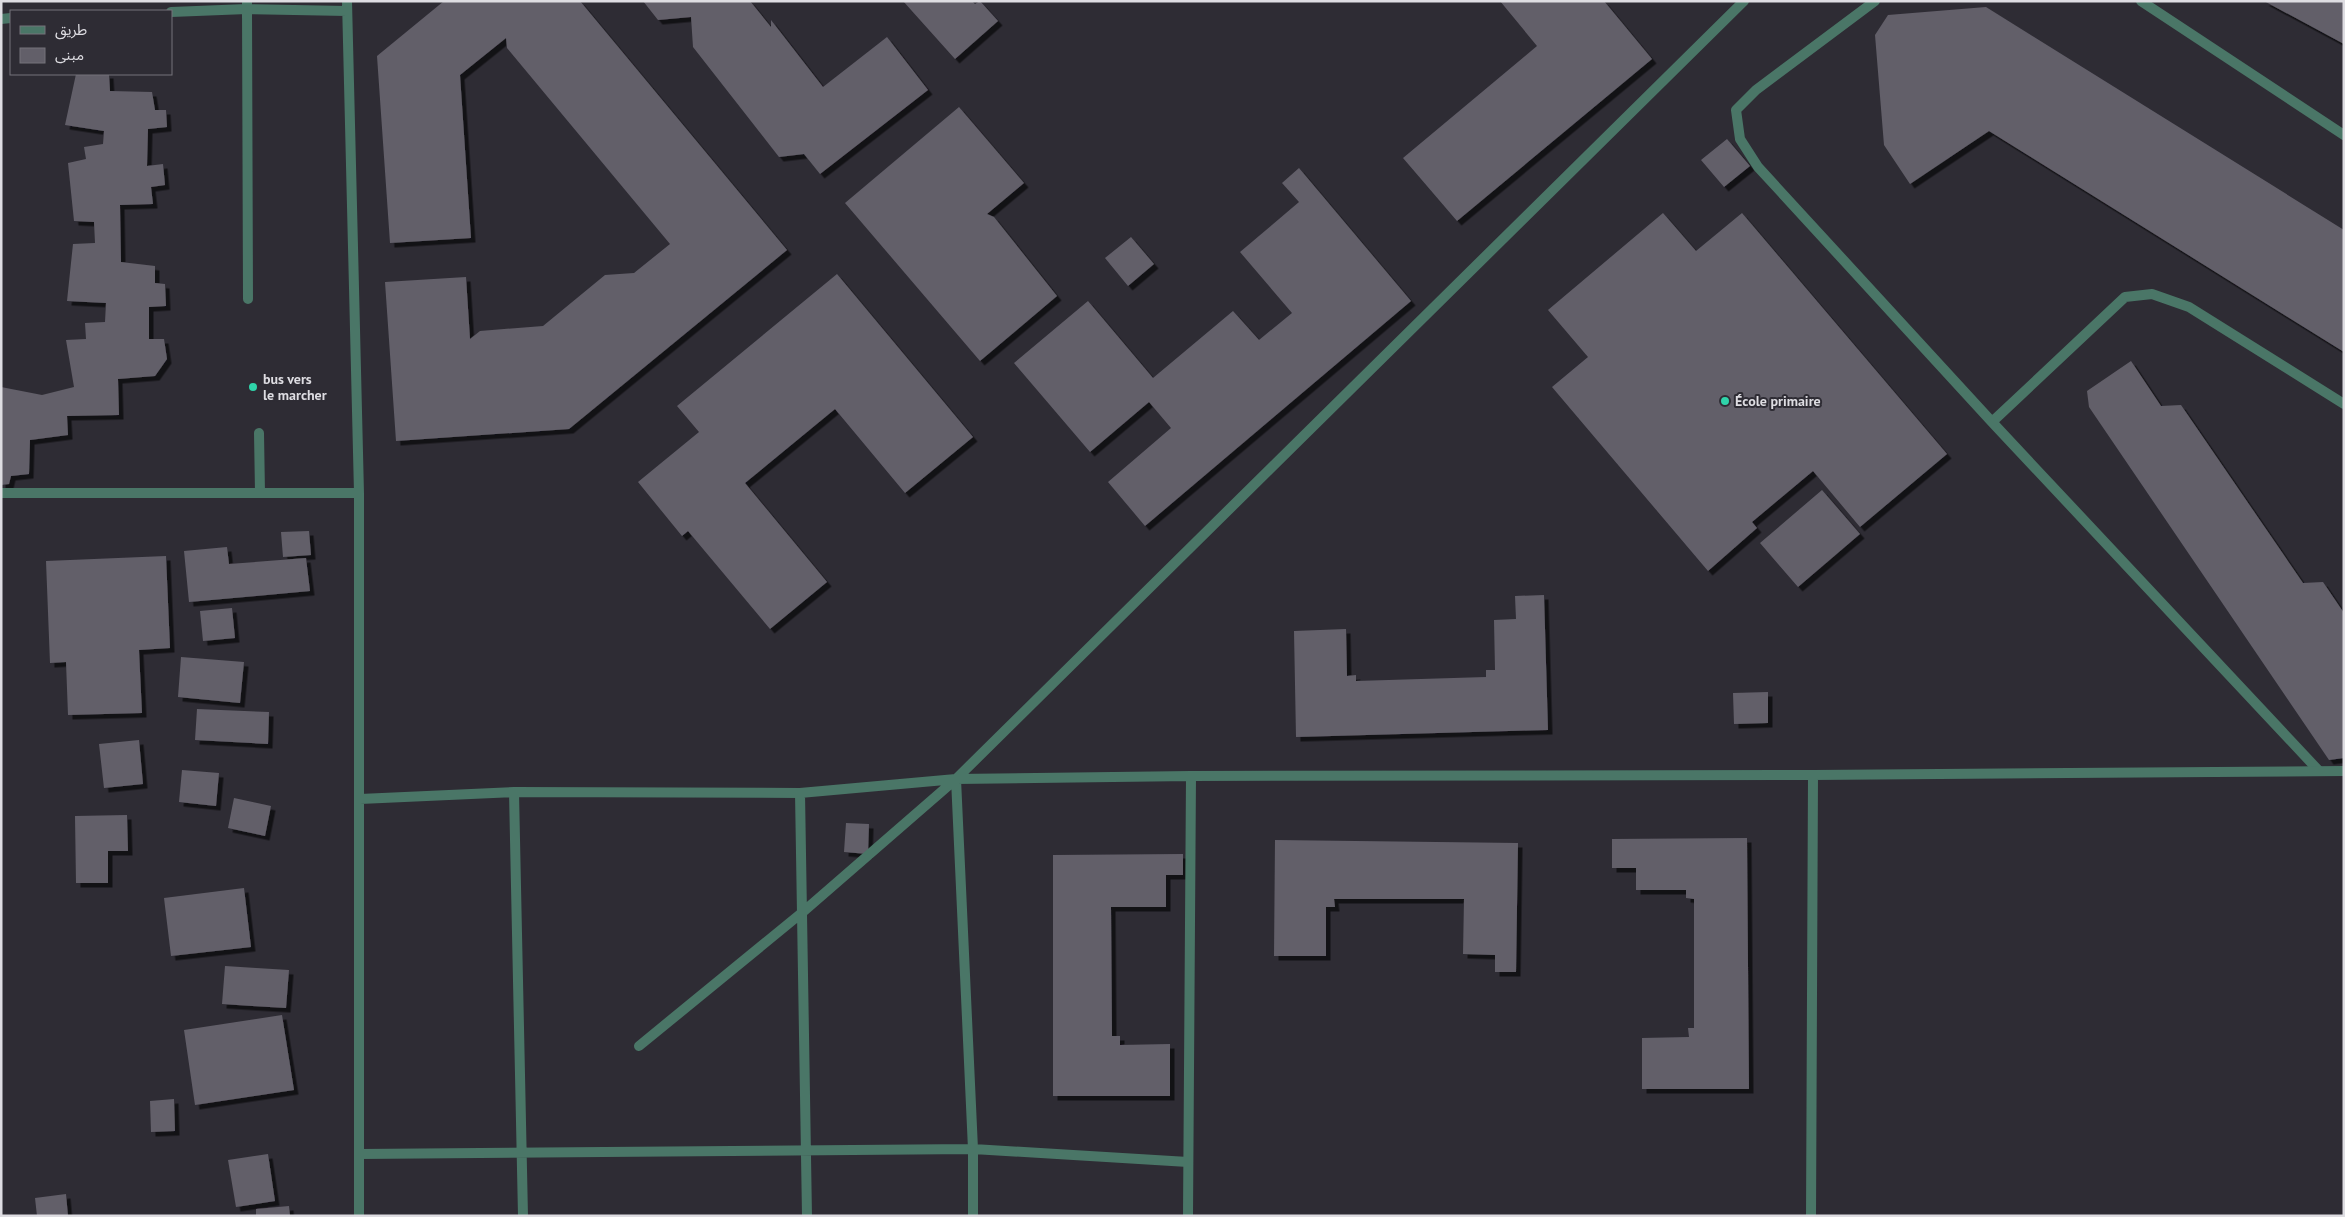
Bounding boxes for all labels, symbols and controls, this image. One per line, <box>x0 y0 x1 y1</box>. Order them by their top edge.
legend <box>10 10 172 75</box>
text: طريق <box>55 20 87 40</box>
text: مبنى <box>55 45 84 64</box>
place label: bus vers le marcher <box>263 370 327 404</box>
marker: bus vers le marcher <box>247 381 259 393</box>
place label: École primaire <box>1735 392 1821 410</box>
marker: École primaire <box>1719 395 1731 407</box>

